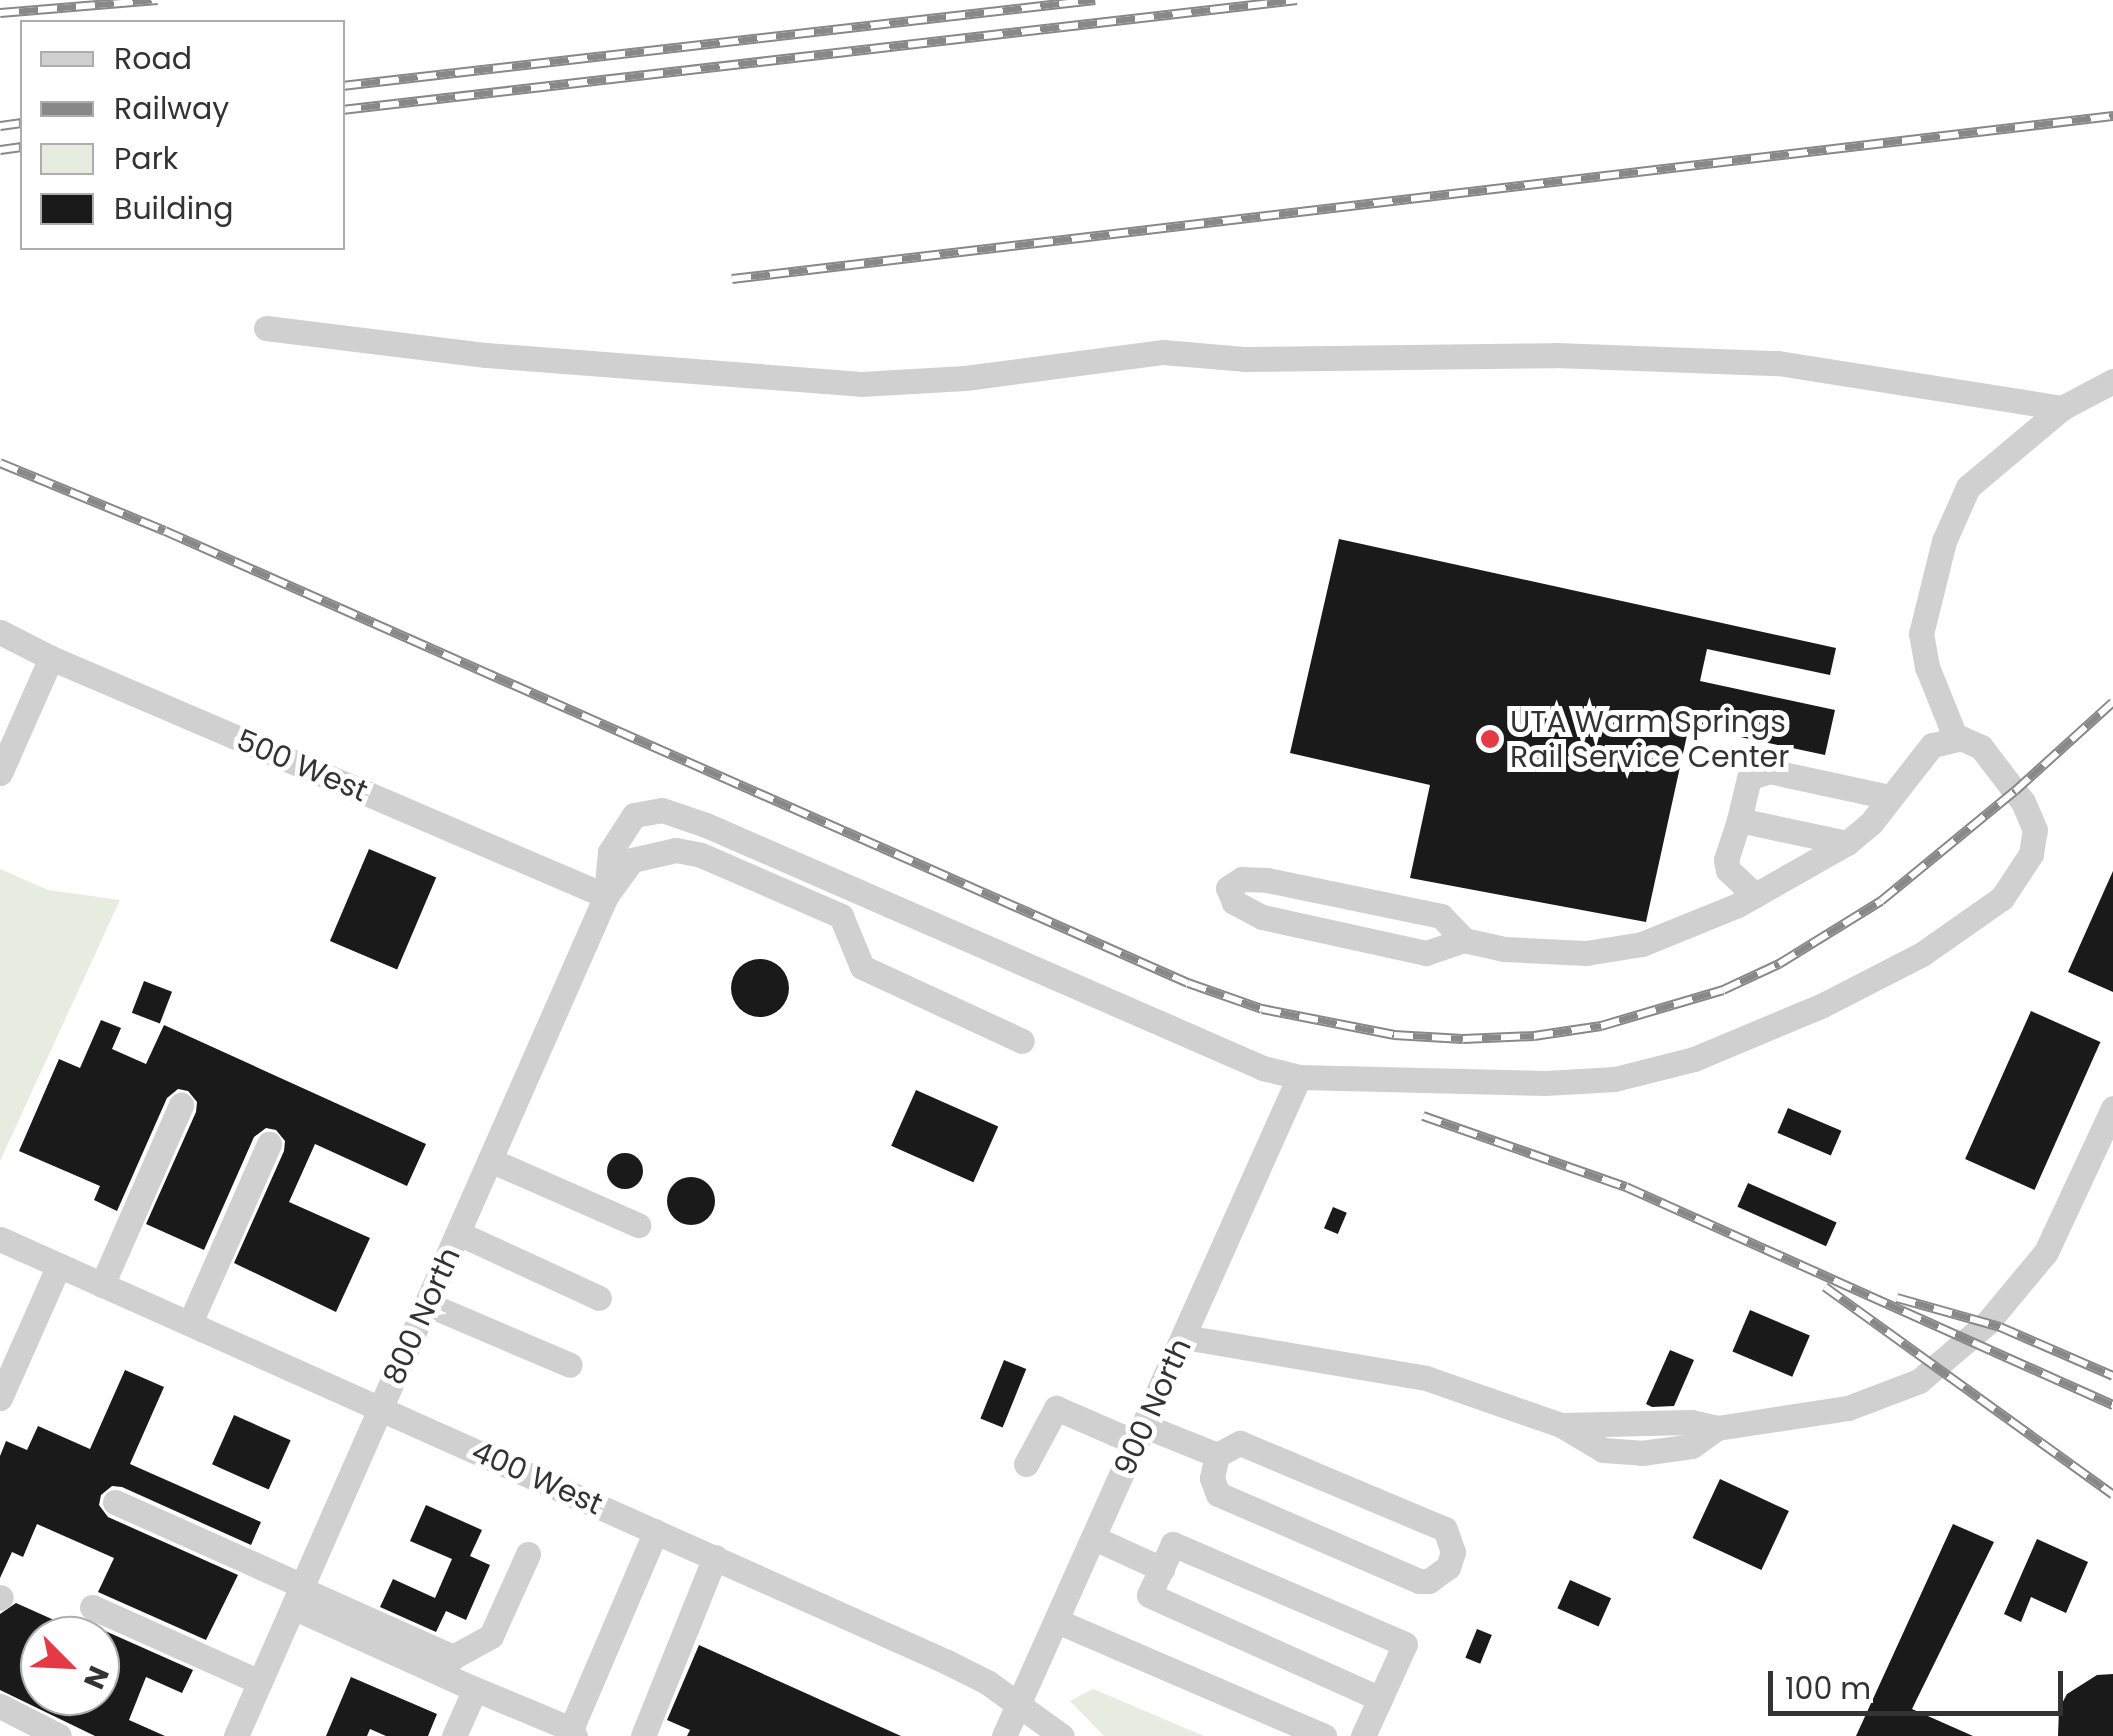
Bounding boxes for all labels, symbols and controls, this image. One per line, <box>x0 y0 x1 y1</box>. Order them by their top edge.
legend <box>20 20 345 250</box>
text: Road <box>114 37 192 80</box>
text: Railway <box>114 87 229 130</box>
text: Park <box>114 137 178 180</box>
text: Building <box>114 187 234 230</box>
place label: UTA Warm Springs Rail Service Center <box>1510 704 1789 774</box>
street label: 500 West <box>231 722 373 810</box>
marker: UTA Warm Springs Rail Service Center <box>1479 728 1501 750</box>
street label: 800 North <box>376 1242 468 1390</box>
street label: 900 North <box>1107 1333 1199 1481</box>
street label: 400 West <box>466 1433 608 1523</box>
north arrow <box>20 1616 120 1716</box>
scale bar <box>1773 1651 2068 1713</box>
text: N <box>74 1660 118 1695</box>
text: 100 m <box>1785 1667 1871 1710</box>

